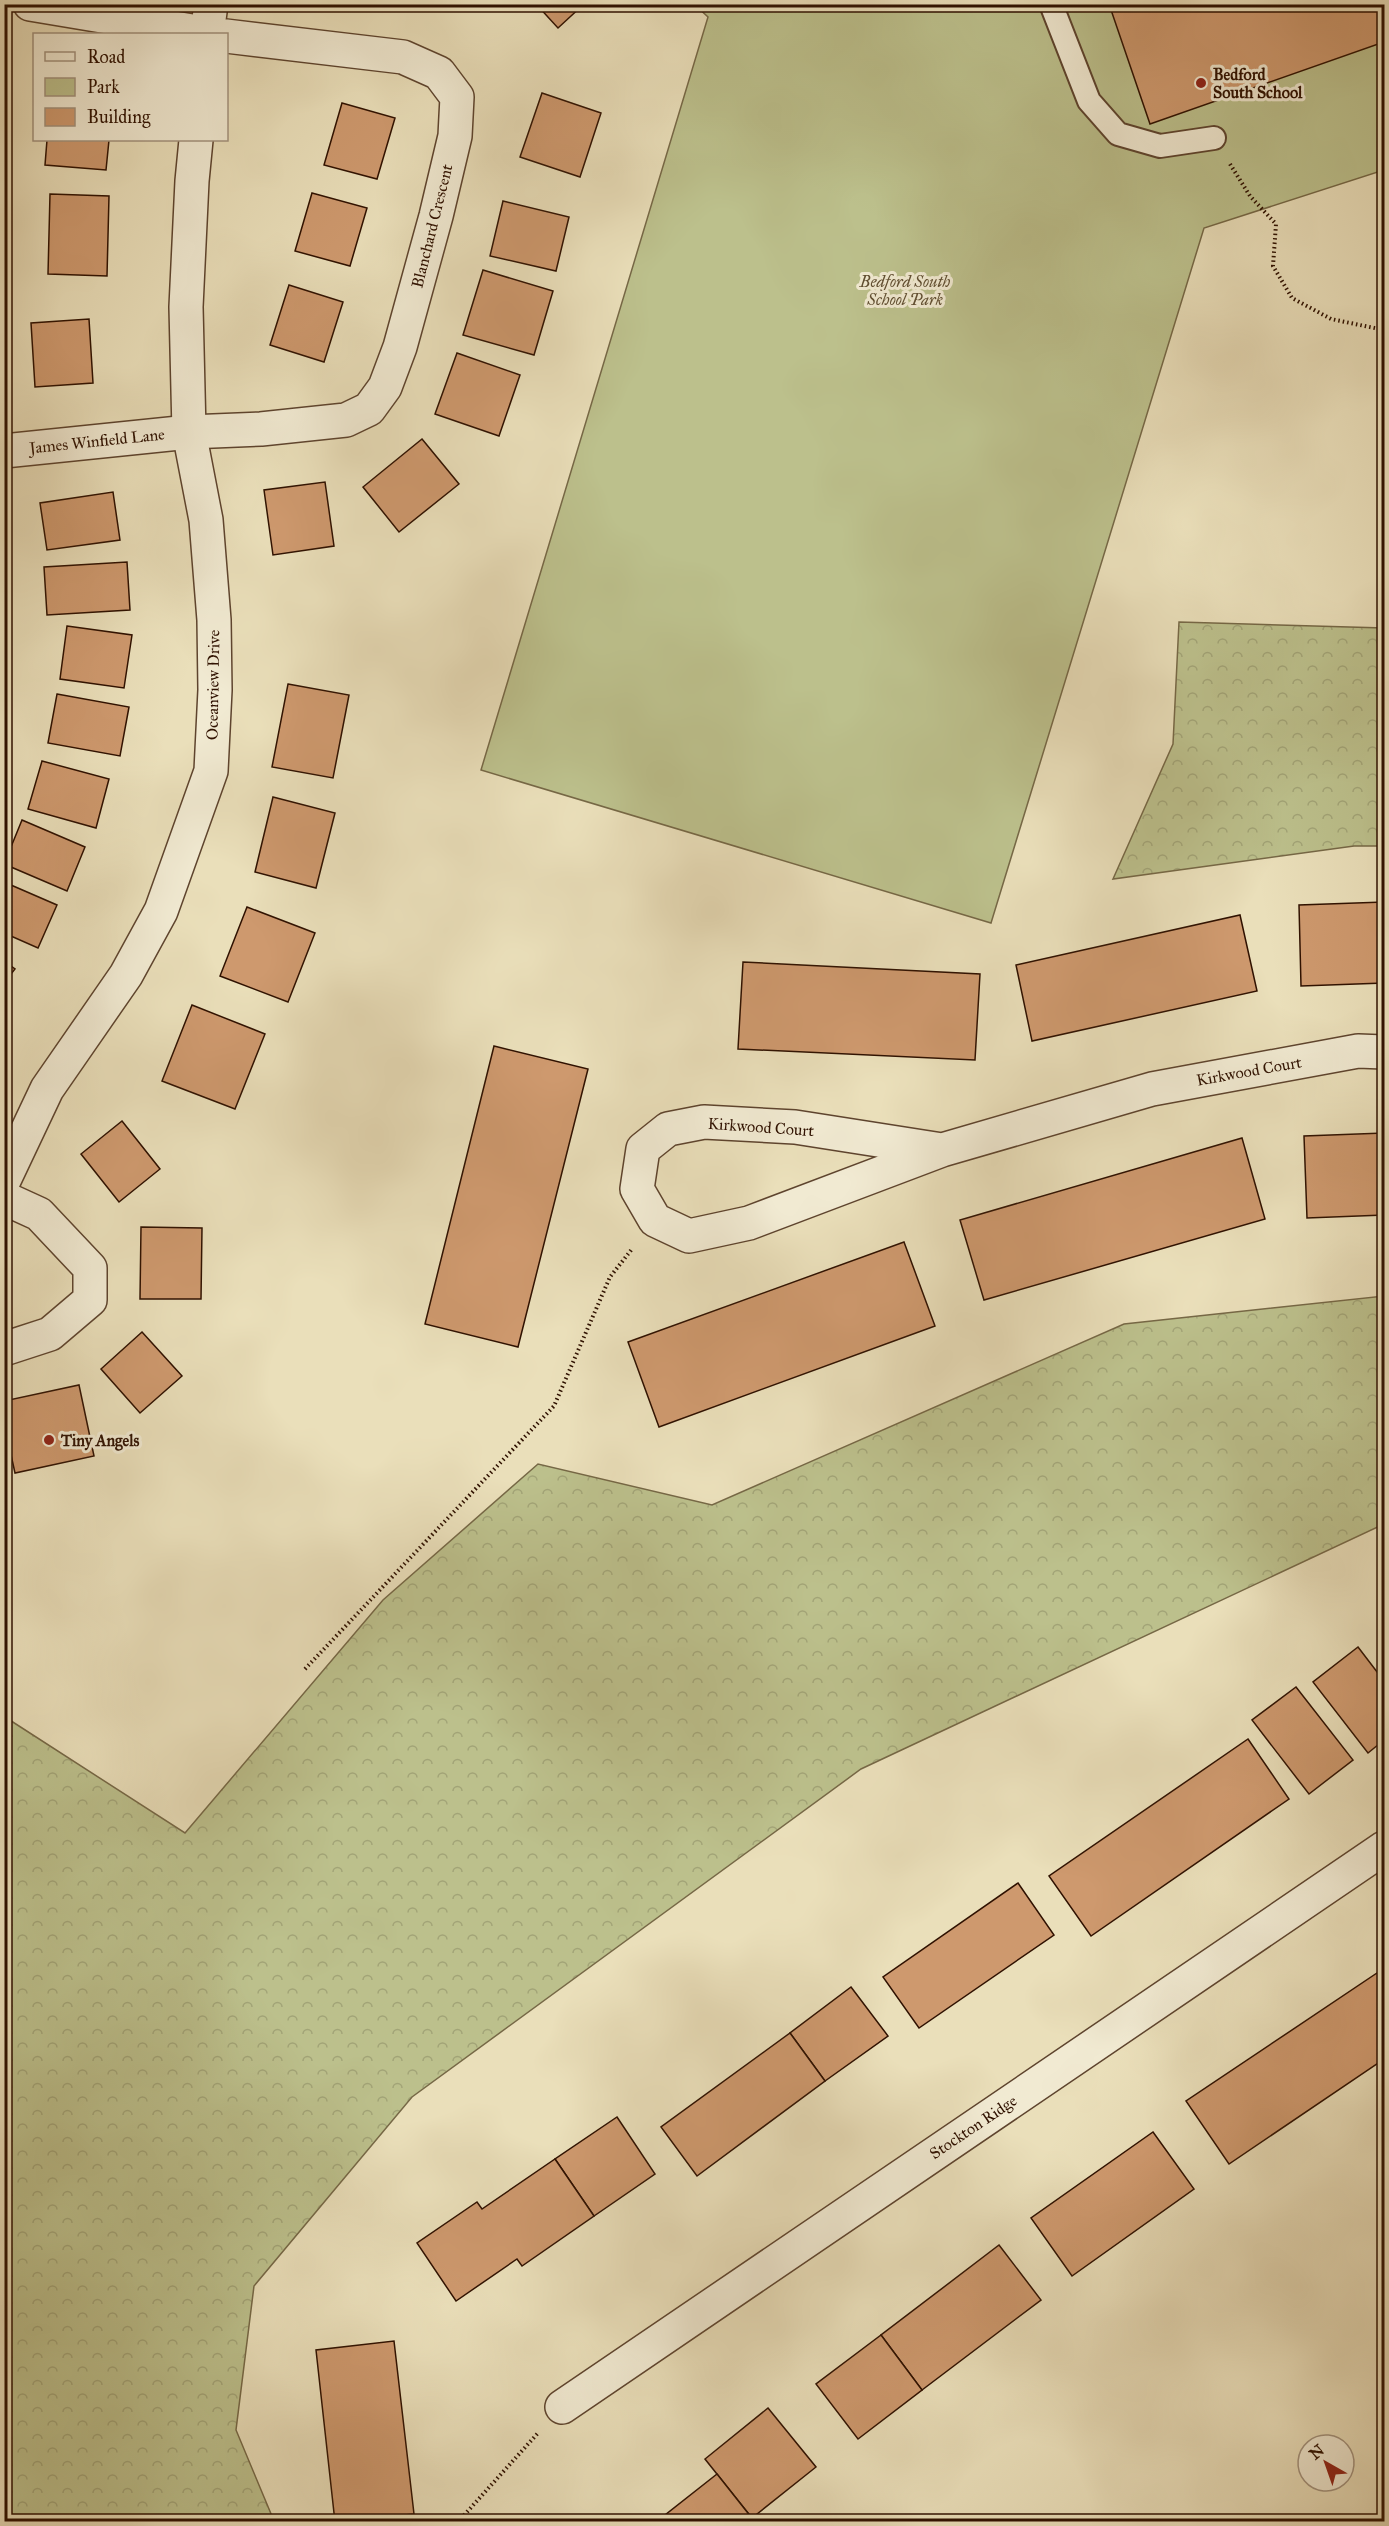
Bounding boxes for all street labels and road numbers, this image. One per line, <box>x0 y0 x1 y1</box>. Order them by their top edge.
street label: Blanchard Crescent <box>407 162 457 290</box>
street label: James Winfield Lane <box>26 424 166 459</box>
street label: Oceanview Drive <box>203 629 223 740</box>
street label: Kirkwood Court <box>1195 1052 1303 1090</box>
street label: Kirkwood Court <box>707 1114 815 1140</box>
street label: Stockton Ridge <box>926 2091 1021 2164</box>

